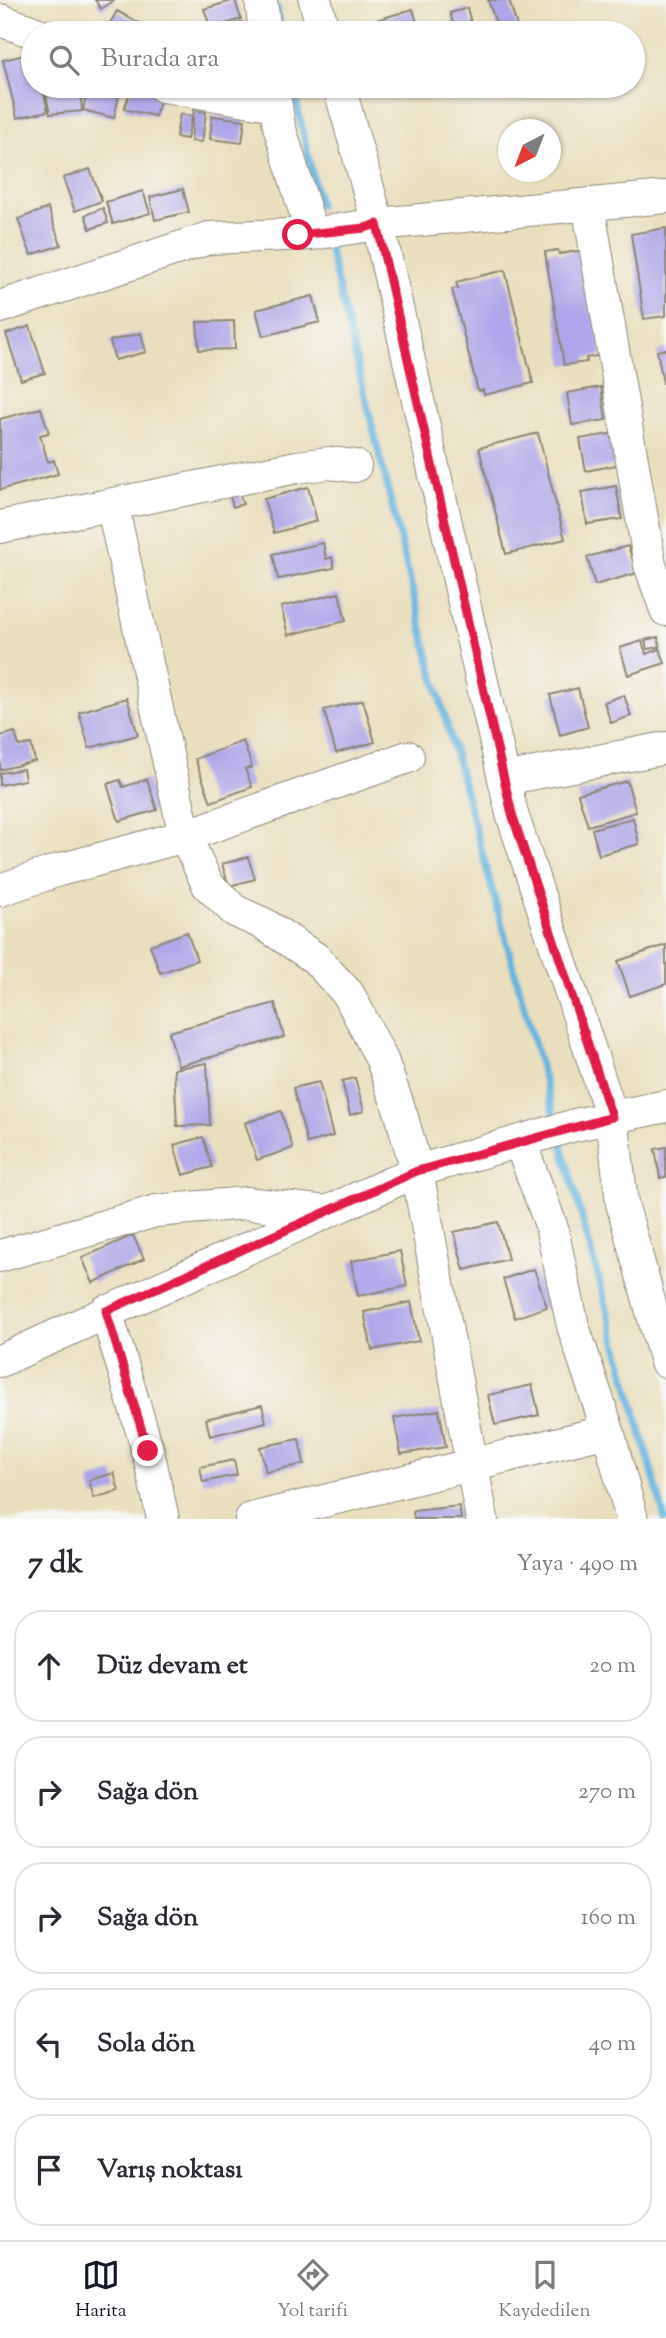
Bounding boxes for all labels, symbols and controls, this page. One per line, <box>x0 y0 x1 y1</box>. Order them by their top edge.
search box <box>21 21 645 98</box>
icon: search <box>45 41 83 79</box>
text: Burada ara <box>101 41 219 78</box>
north arrow <box>498 119 561 182</box>
route start <box>282 219 313 250</box>
route end <box>132 1435 163 1466</box>
text: 7 dk <box>28 1543 83 1586</box>
text: Yaya · 490 m <box>517 1548 638 1581</box>
icon: ahead <box>30 1647 68 1685</box>
text: Düz devam et <box>97 1648 248 1685</box>
text: 20 m <box>589 1650 636 1683</box>
icon: right <box>30 1773 68 1811</box>
text: Sağa dön <box>97 1774 198 1811</box>
text: 270 m <box>578 1776 636 1809</box>
icon: right <box>30 1899 68 1937</box>
text: Sağa dön <box>97 1900 198 1937</box>
text: 160 m <box>581 1902 636 1935</box>
icon: left <box>30 2025 68 2063</box>
text: Sola dön <box>97 2026 195 2063</box>
text: 40 m <box>589 2028 636 2061</box>
icon: arrive <box>30 2151 68 2189</box>
text: Varış noktası <box>97 2152 243 2189</box>
tab: Harita <box>75 2256 127 2325</box>
tab: Yol tarifi <box>277 2256 348 2325</box>
tab: Kaydedilen <box>499 2256 591 2325</box>

